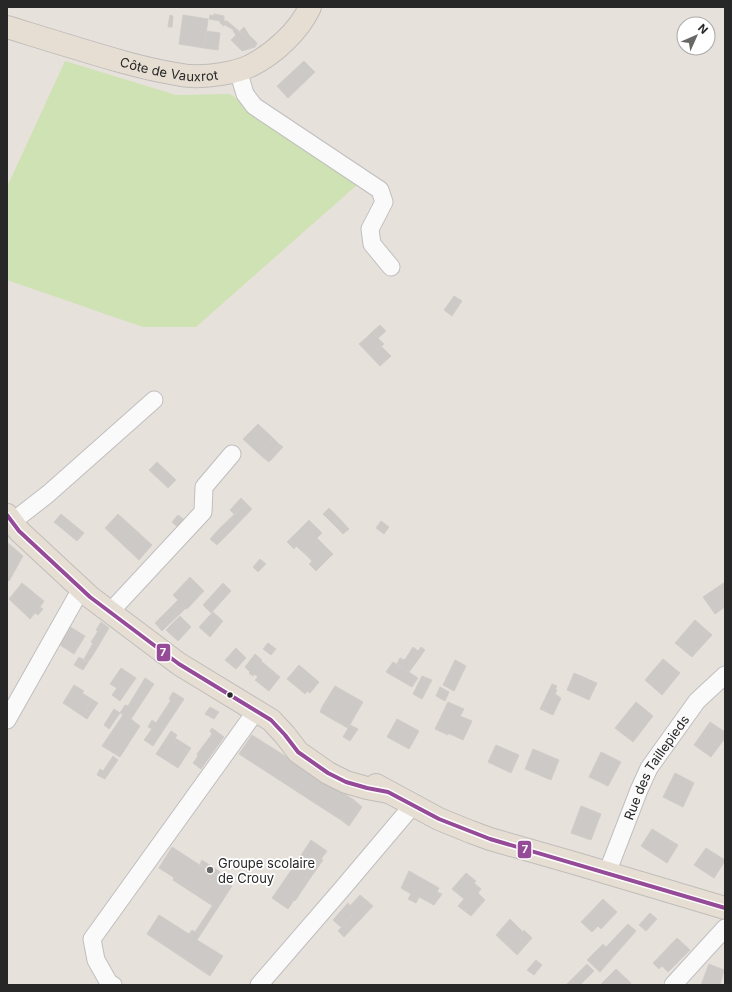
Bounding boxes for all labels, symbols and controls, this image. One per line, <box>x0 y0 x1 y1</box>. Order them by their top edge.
north arrow <box>676 16 716 56</box>
text: N <box>695 21 711 37</box>
street label: Côte de Vauxrot <box>118 54 219 84</box>
line badge: 7 <box>156 643 171 662</box>
text: 7 <box>160 645 166 659</box>
unlabelled marker <box>225 690 235 700</box>
street label: Rue des Taillepieds <box>620 712 692 822</box>
line badge: 7 <box>517 840 532 859</box>
text: 7 <box>522 842 528 856</box>
place label: Groupe scolaire de Crouy <box>218 855 315 886</box>
marker: Groupe scolaire de Crouy <box>205 865 215 875</box>

